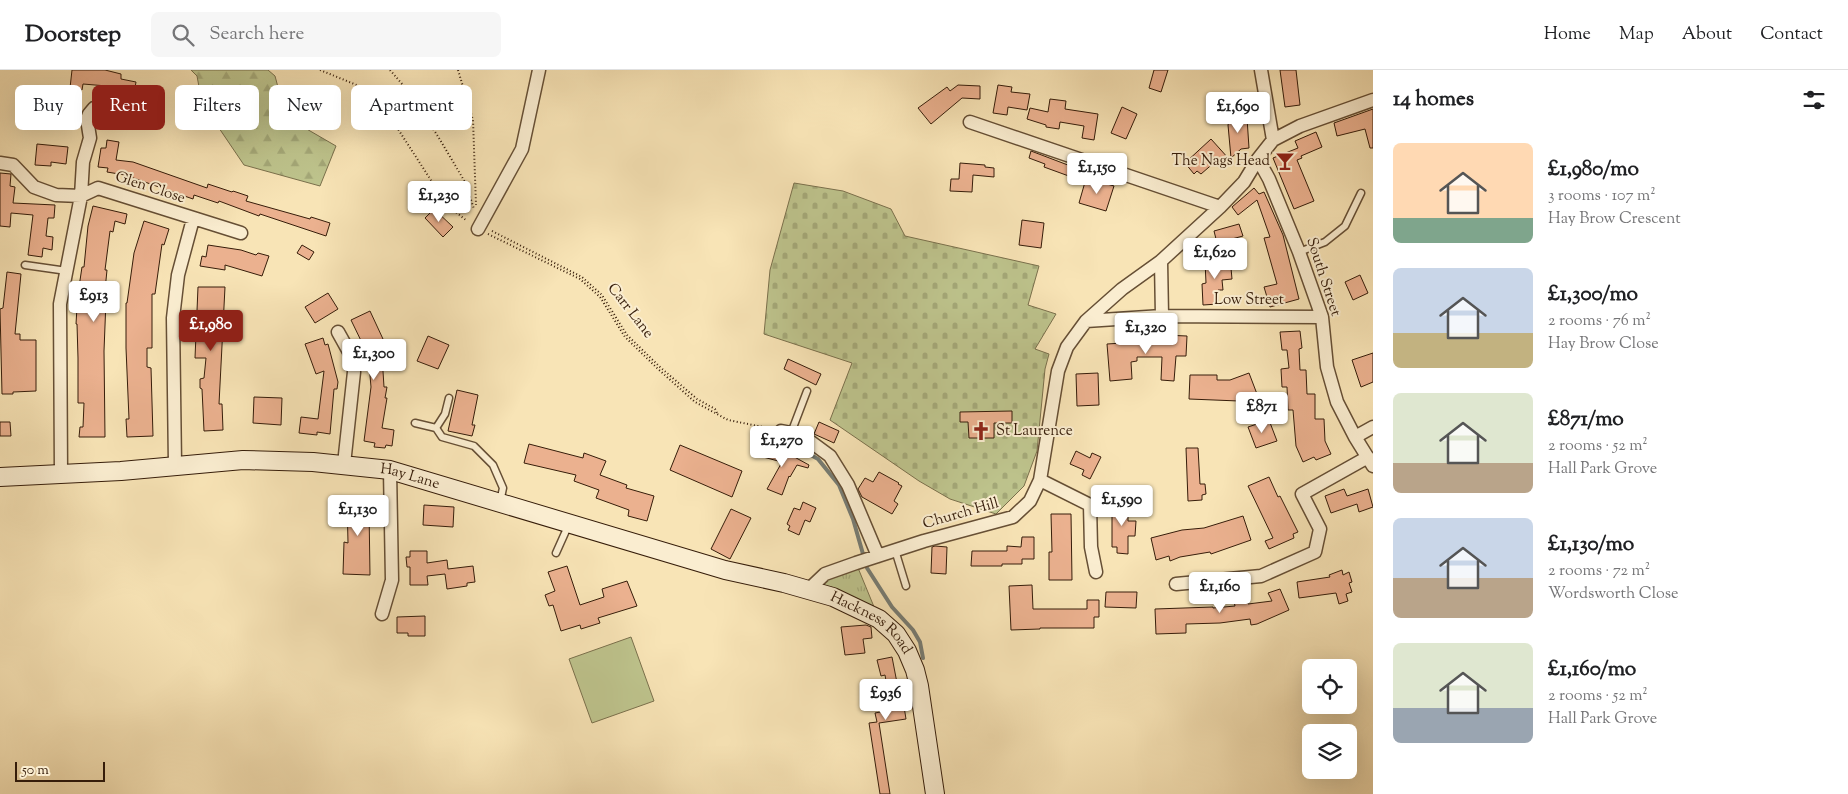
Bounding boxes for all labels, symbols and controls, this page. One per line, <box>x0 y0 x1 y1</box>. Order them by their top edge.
search box <box>151 12 501 57</box>
text: Doorstep <box>25 18 121 52</box>
icon: search <box>169 21 197 49</box>
text: Search here <box>209 21 304 48</box>
text: Home <box>1544 22 1591 48</box>
text: Map <box>1619 22 1654 48</box>
text: About <box>1682 22 1732 48</box>
text: Contact <box>1760 22 1823 48</box>
chip: Buy <box>15 85 82 130</box>
chip: Rent <box>92 85 165 130</box>
chip: Filters <box>175 85 259 130</box>
chip: New <box>269 85 341 130</box>
chip: Apartment <box>351 85 472 130</box>
text: 14 homes <box>1393 85 1474 115</box>
icon: filters <box>1800 86 1828 114</box>
pin: £1,690 <box>1197 92 1279 134</box>
text: £1,690 <box>1217 96 1259 119</box>
bar icon: The Nags Head <box>1274 150 1296 172</box>
place label: The Nags Head <box>1172 151 1271 172</box>
pin: £1,150 <box>1056 152 1138 195</box>
text: £1,980/mo <box>1548 155 1639 185</box>
text: £1,150 <box>1078 157 1116 180</box>
icon: home <box>1433 163 1493 223</box>
street label: Glen Close <box>112 167 188 209</box>
pin: £1,230 <box>398 180 480 223</box>
text: £1,230 <box>419 185 459 208</box>
text: 3 rooms · 107 m² <box>1548 185 1656 208</box>
text: Hay Brow Crescent <box>1548 208 1681 231</box>
street label: South Street <box>1300 235 1346 319</box>
pin: £1,620 <box>1174 238 1256 280</box>
text: £1,620 <box>1194 242 1236 265</box>
street label: Carr Lane <box>602 279 658 343</box>
pin: £913 <box>64 280 124 323</box>
text: £1,300/mo <box>1548 280 1638 310</box>
text: £913 <box>80 285 108 308</box>
icon: home <box>1433 288 1493 348</box>
street label: Low Street <box>1214 290 1284 311</box>
pin: £1,980 <box>170 310 252 352</box>
text: 2 rooms · 76 m² <box>1548 310 1651 333</box>
pin: £1,320 <box>1105 312 1187 355</box>
text: £1,980 <box>190 314 232 337</box>
text: £1,320 <box>1126 317 1166 340</box>
text: Hay Brow Close <box>1548 333 1659 356</box>
pin: £1,300 <box>333 338 415 381</box>
text: £1,300 <box>353 343 395 366</box>
pin: £871 <box>1232 392 1292 434</box>
text: £871 <box>1247 396 1277 419</box>
text: £871/mo <box>1548 405 1624 435</box>
icon: home <box>1433 413 1493 473</box>
church icon: St Laurence <box>970 420 992 442</box>
place label: St Laurence <box>996 421 1073 442</box>
pin: £1,270 <box>741 426 823 468</box>
text: £1,270 <box>761 430 803 453</box>
text: 2 rooms · 52 m² <box>1548 435 1648 458</box>
text: Hall Park Grove <box>1548 458 1657 481</box>
street label: Hay Lane <box>379 459 442 495</box>
pin: £1,590 <box>1081 484 1163 527</box>
text: £1,590 <box>1102 489 1142 512</box>
street label: Church Hill <box>921 493 1001 535</box>
pin: £1,130 <box>317 494 399 537</box>
text: £1,130 <box>339 499 377 522</box>
text: £1,130/mo <box>1548 530 1634 560</box>
icon: home <box>1433 538 1493 598</box>
text: 2 rooms · 72 m² <box>1548 560 1650 583</box>
pin: £1,160 <box>1179 572 1261 614</box>
text: £1,160 <box>1200 576 1240 599</box>
text: Wordsworth Close <box>1548 583 1679 606</box>
street label: Hackness Road <box>827 587 917 659</box>
text: £1,160/mo <box>1548 655 1636 685</box>
map controls <box>1302 659 1357 779</box>
button: locate <box>1302 659 1357 714</box>
icon: home <box>1433 663 1493 723</box>
pin: £936 <box>856 678 916 721</box>
text: £936 <box>871 683 901 706</box>
text: 2 rooms · 52 m² <box>1548 685 1648 708</box>
text: Hall Park Grove <box>1548 708 1657 731</box>
button: layers <box>1302 724 1357 779</box>
scale bar <box>15 759 105 782</box>
text: 50 m <box>22 761 49 781</box>

